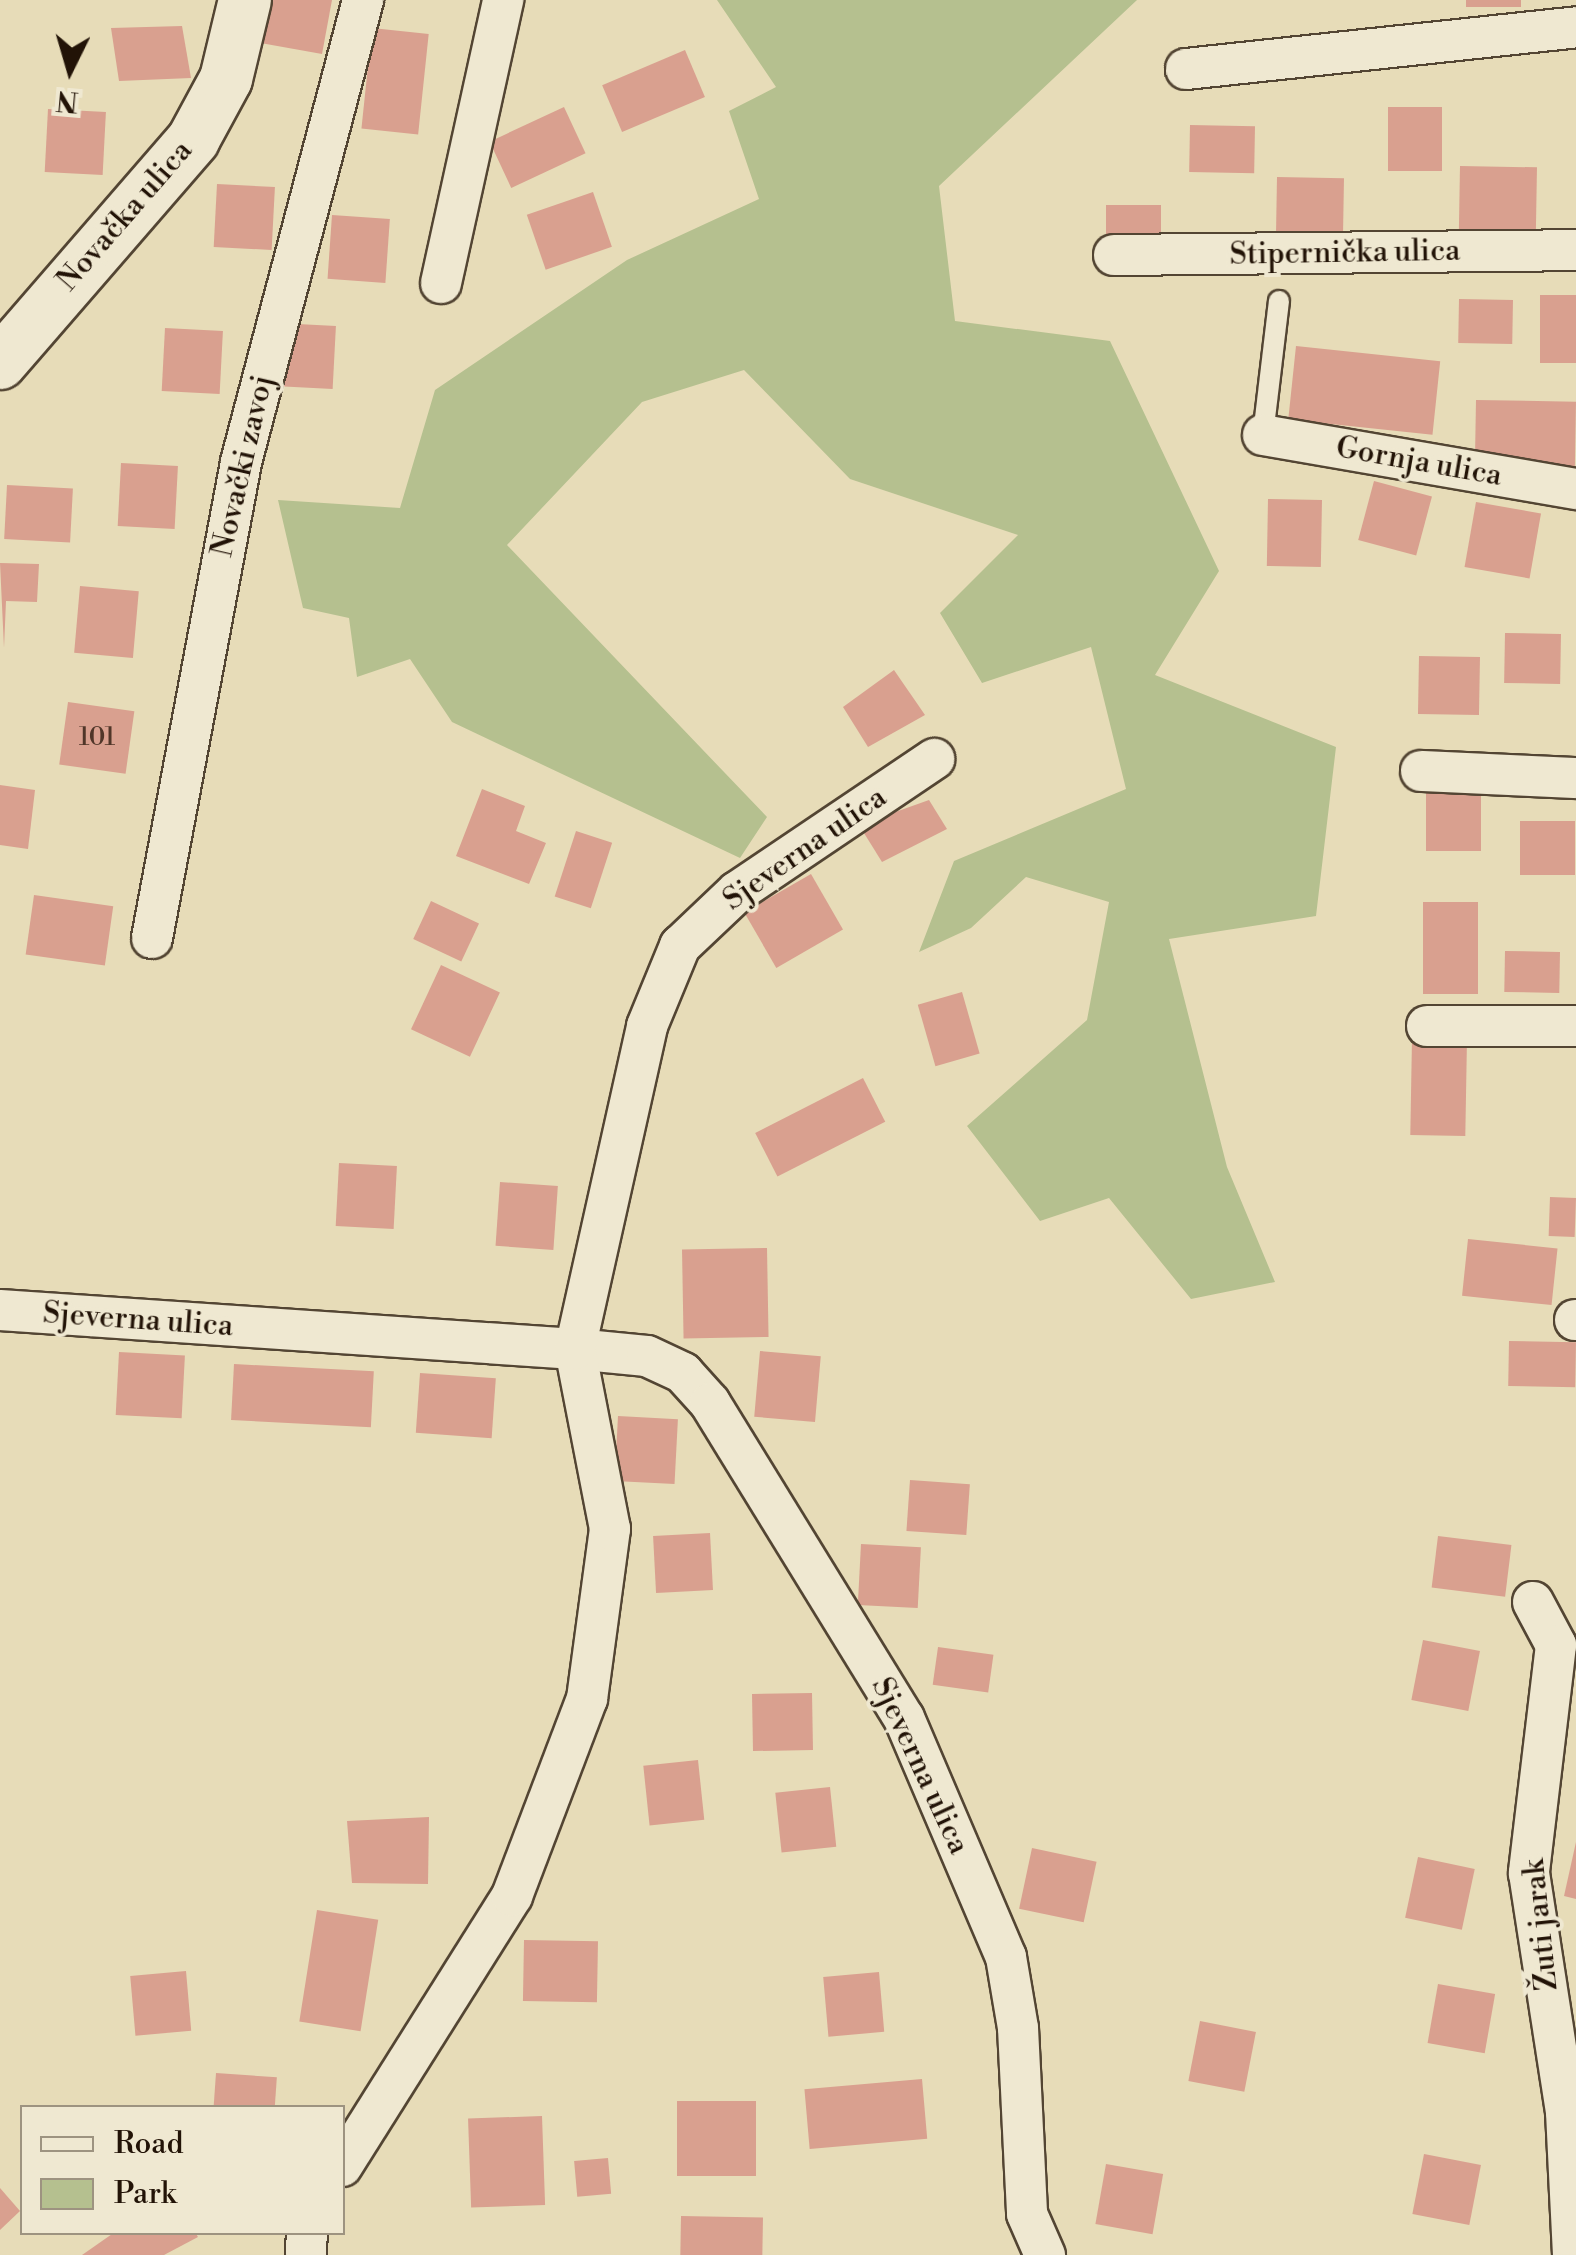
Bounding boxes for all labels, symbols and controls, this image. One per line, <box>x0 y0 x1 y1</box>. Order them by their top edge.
north arrow <box>20 20 120 120</box>
text: N <box>55 82 80 119</box>
street label: Novačka ulica <box>50 133 200 299</box>
street label: Stipernička ulica <box>1229 233 1461 273</box>
street label: Novački zavoj <box>205 372 281 560</box>
street label: Gornja ulica <box>1333 430 1505 494</box>
house number: 101 <box>79 723 115 753</box>
street label: Sjeverna ulica <box>717 780 893 918</box>
street label: Sjeverna ulica <box>42 1295 234 1345</box>
street label: Sjeverna ulica <box>863 1672 977 1860</box>
street label: Žuti jarak <box>1516 1857 1566 1993</box>
legend <box>20 2105 345 2235</box>
text: Road <box>114 2125 184 2163</box>
text: Park <box>114 2175 176 2213</box>

